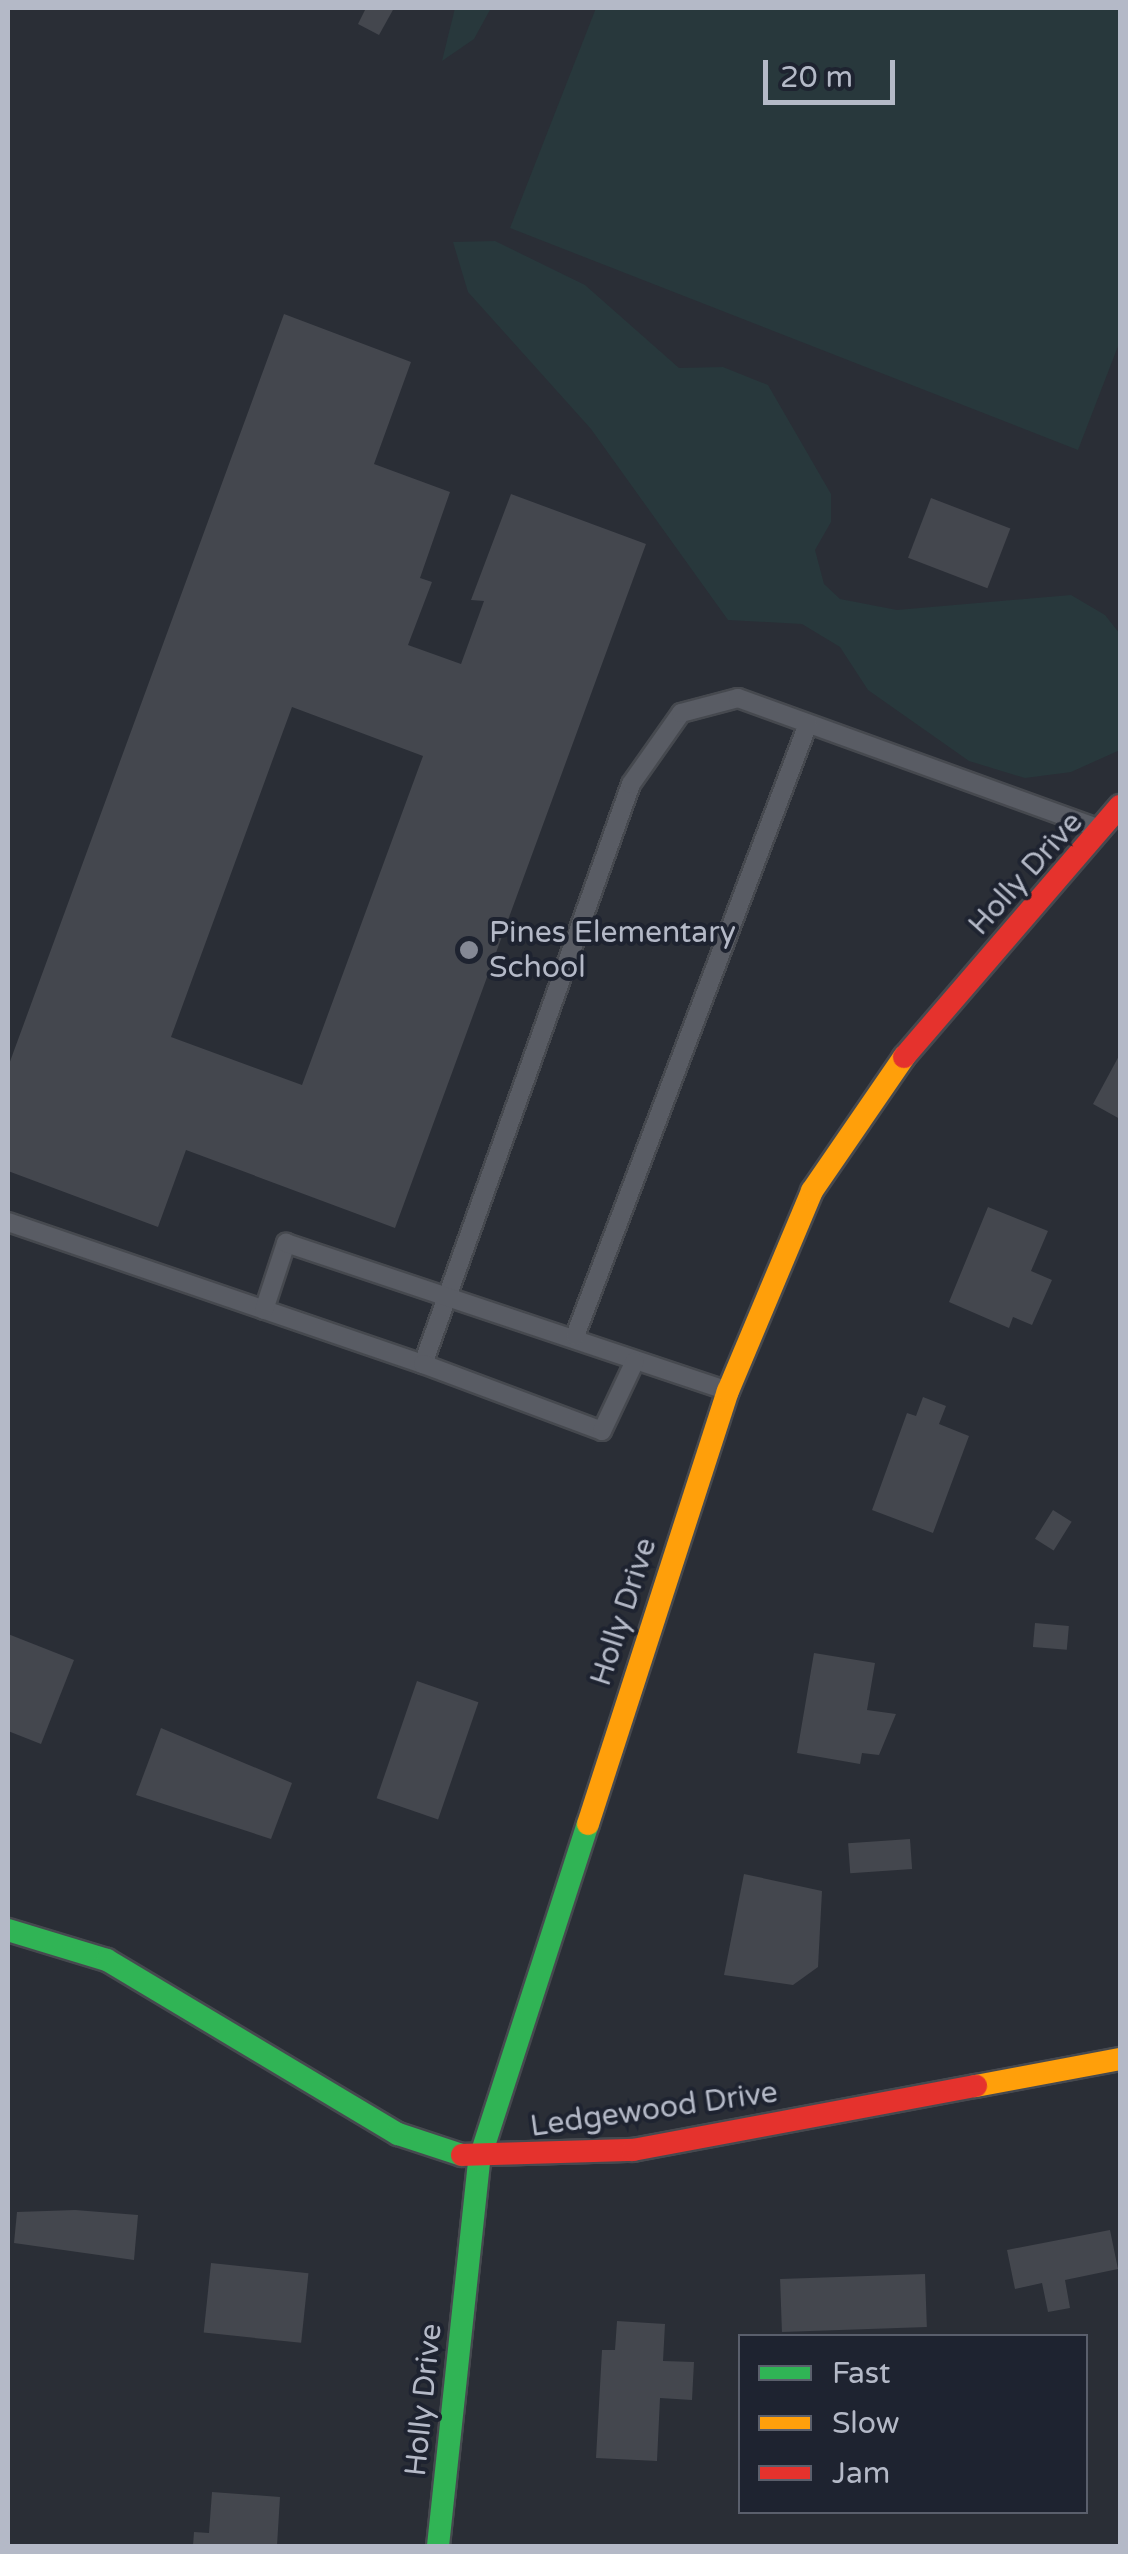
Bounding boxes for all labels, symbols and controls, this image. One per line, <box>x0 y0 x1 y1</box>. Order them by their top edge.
scale bar <box>768 40 900 102</box>
text: 20 m <box>780 59 853 96</box>
street label: Holly Drive <box>961 805 1091 943</box>
place label: Pines Elementary School <box>489 915 736 986</box>
marker: Pines Elementary School <box>458 939 480 961</box>
street label: Holly Drive <box>583 1534 665 1690</box>
street label: Ledgewood Drive <box>528 2075 780 2145</box>
street label: Holly Drive <box>398 2322 450 2478</box>
legend <box>738 2334 1088 2514</box>
text: Fast <box>832 2355 891 2392</box>
text: Slow <box>832 2405 900 2442</box>
text: Jam <box>832 2455 890 2492</box>

